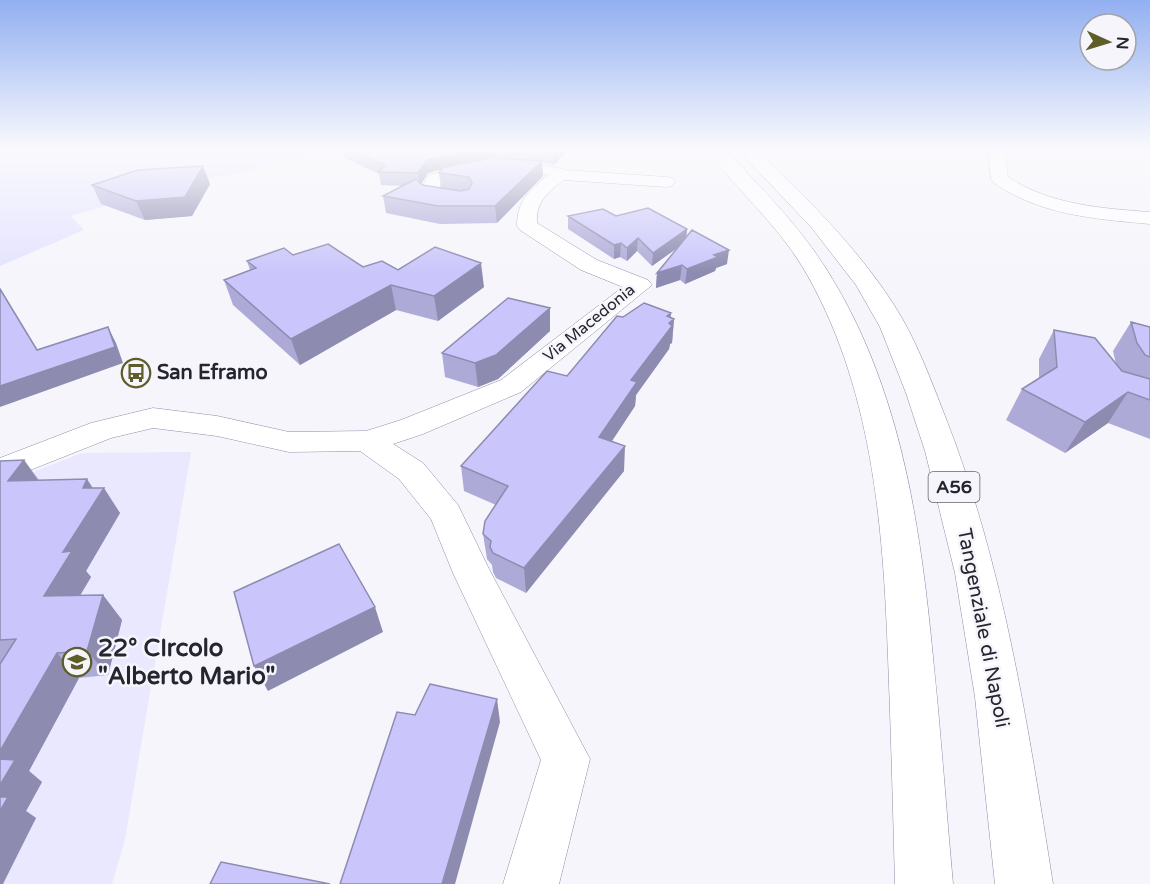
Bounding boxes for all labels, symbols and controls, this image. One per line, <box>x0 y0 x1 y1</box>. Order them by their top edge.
north arrow <box>1078 12 1138 72</box>
text: N <box>1112 36 1132 50</box>
street label: Via Macedonia <box>539 280 639 366</box>
bus stop icon: San Eframo <box>120 357 152 389</box>
place label: San Eframo <box>157 361 268 385</box>
road number: A56 <box>928 472 980 502</box>
street label: Tangenziale di Napoli <box>952 526 1014 730</box>
place label: 22° CIrcolo "Alberto Mario" <box>98 634 275 691</box>
school or university icon: 22° CIrcolo "Alberto Mario" <box>61 646 93 678</box>

